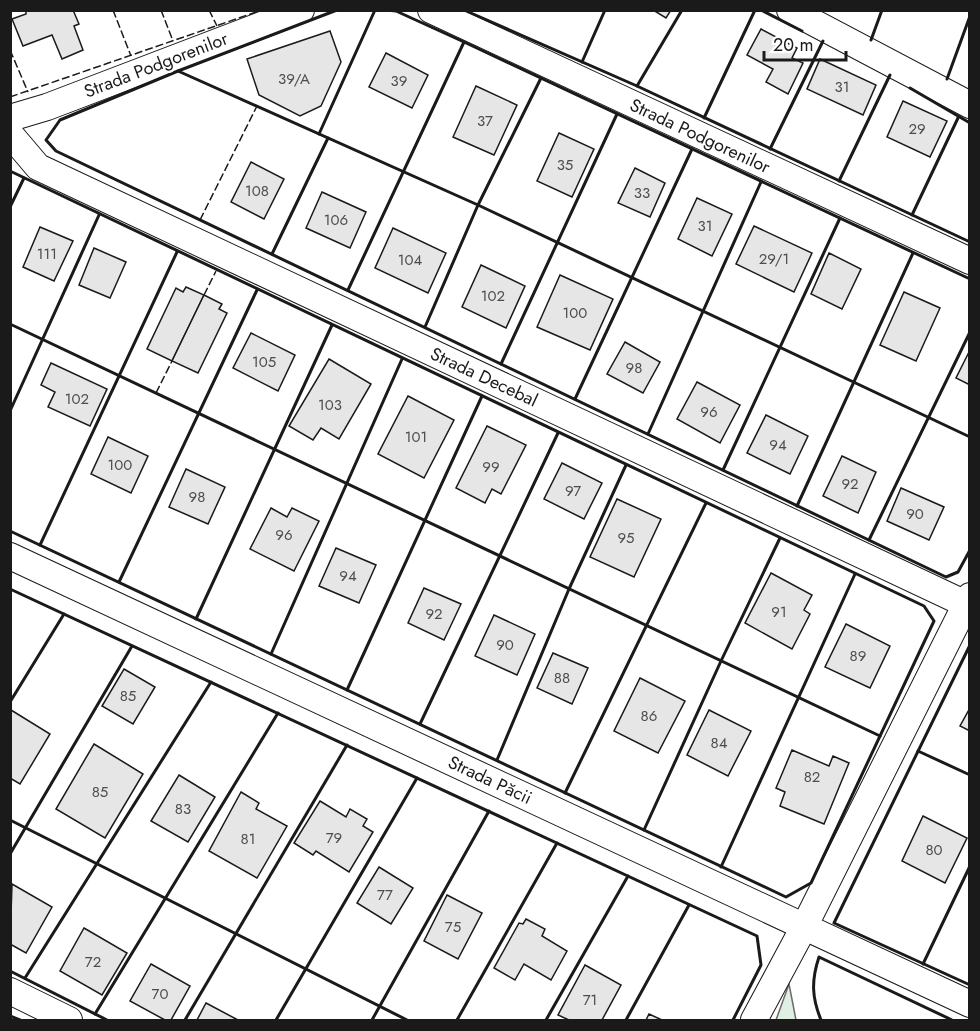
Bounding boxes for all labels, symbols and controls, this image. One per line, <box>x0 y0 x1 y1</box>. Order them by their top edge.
scale bar <box>764 24 846 62</box>
street label: Strada Podgorenilor <box>80 25 233 104</box>
text: 20 m <box>773 32 813 58</box>
house number: 39/A <box>278 68 310 90</box>
house number: 39 <box>391 70 407 92</box>
house number: 31 <box>835 76 849 98</box>
street label: Strada Podgorenilor <box>625 92 775 180</box>
house number: 37 <box>477 110 493 132</box>
house number: 29 <box>908 118 926 140</box>
house number: 35 <box>557 154 573 176</box>
house number: 108 <box>245 180 269 202</box>
house number: 33 <box>634 182 650 204</box>
house number: 106 <box>324 209 348 231</box>
house number: 31 <box>698 215 712 237</box>
house number: 111 <box>37 243 57 265</box>
house number: 29/1 <box>759 248 789 270</box>
house number: 104 <box>398 249 423 271</box>
house number: 102 <box>481 285 505 307</box>
house number: 100 <box>563 302 587 324</box>
street label: Strada Decebal <box>426 341 542 413</box>
house number: 105 <box>252 351 276 373</box>
house number: 98 <box>626 357 642 379</box>
house number: 102 <box>65 388 89 410</box>
house number: 103 <box>318 394 342 416</box>
house number: 96 <box>700 401 718 423</box>
house number: 101 <box>405 426 427 448</box>
house number: 94 <box>769 434 787 456</box>
house number: 100 <box>108 454 132 476</box>
house number: 99 <box>482 456 500 478</box>
house number: 92 <box>841 473 859 495</box>
house number: 97 <box>565 480 581 502</box>
house number: 98 <box>189 486 205 508</box>
house number: 90 <box>906 503 924 525</box>
house number: 96 <box>275 524 293 546</box>
house number: 95 <box>617 527 635 549</box>
house number: 94 <box>339 565 357 587</box>
house number: 91 <box>771 601 787 623</box>
house number: 92 <box>425 603 443 625</box>
house number: 90 <box>496 634 514 656</box>
house number: 89 <box>850 645 866 667</box>
house number: 88 <box>554 667 570 689</box>
house number: 85 <box>120 685 136 707</box>
house number: 86 <box>641 705 657 727</box>
house number: 84 <box>711 732 728 754</box>
street label: Strada Păcii <box>444 749 536 811</box>
house number: 82 <box>804 766 820 788</box>
house number: 85 <box>92 781 108 803</box>
house number: 83 <box>175 798 191 820</box>
house number: 79 <box>326 827 342 849</box>
house number: 81 <box>241 828 255 850</box>
house number: 80 <box>925 839 943 861</box>
house number: 77 <box>377 884 393 906</box>
house number: 75 <box>445 916 461 938</box>
house number: 72 <box>85 951 101 973</box>
house number: 70 <box>152 983 168 1005</box>
house number: 71 <box>583 989 597 1011</box>

